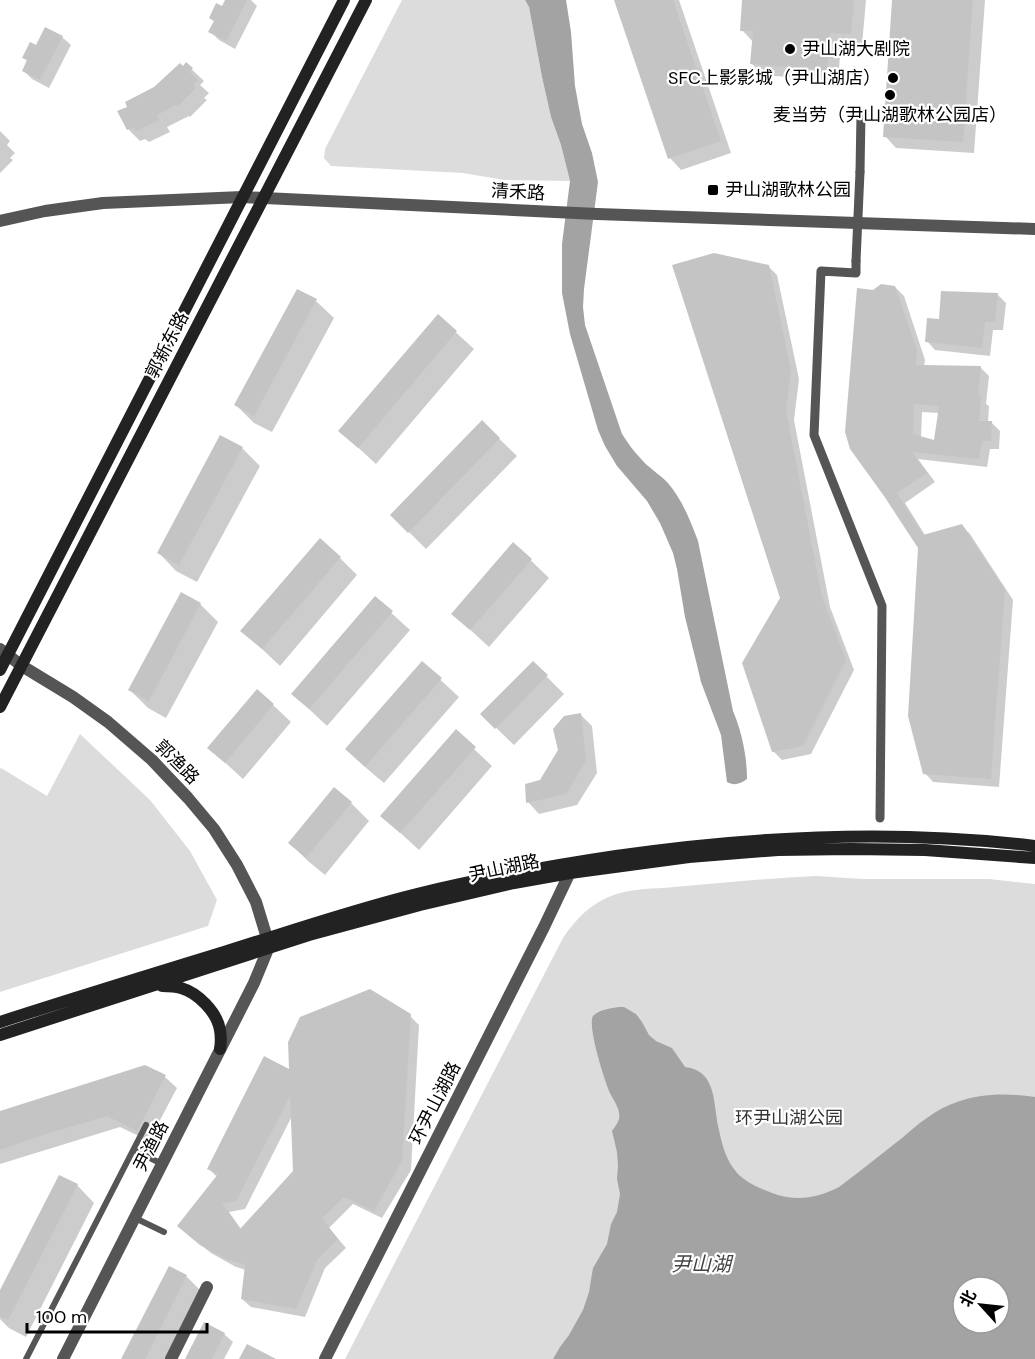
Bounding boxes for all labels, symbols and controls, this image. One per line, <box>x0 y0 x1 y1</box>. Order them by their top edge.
place label: 尹山湖大剧院 <box>802 37 910 61</box>
marker: 尹山湖大剧院 <box>783 42 797 56</box>
place label: SFC上影影城（尹山湖店） <box>668 66 881 90</box>
marker: SFC上影影城（尹山湖店） <box>886 71 900 85</box>
marker: 麦当劳（尹山湖歌林公园店） <box>883 88 897 102</box>
place label: 麦当劳（尹山湖歌林公园店） <box>773 103 1007 127</box>
place label: 尹山湖歌林公园 <box>725 178 851 202</box>
street label: 清禾路 <box>490 179 546 205</box>
marker: 尹山湖歌林公园 <box>706 183 720 197</box>
street label: 郭新东路 <box>140 307 194 383</box>
street label: 郭渔路 <box>149 734 205 790</box>
street label: 尹山湖路 <box>466 849 542 887</box>
street label: 环尹山湖路 <box>404 1057 466 1149</box>
park label: 环尹山湖公园 <box>735 1106 843 1130</box>
street label: 尹渔路 <box>128 1116 174 1176</box>
water label: 尹山湖 <box>671 1251 734 1277</box>
north arrow <box>951 1275 1011 1335</box>
text: 北 <box>955 1287 981 1310</box>
scale bar <box>27 1296 207 1334</box>
text: 100 m <box>36 1305 87 1329</box>

